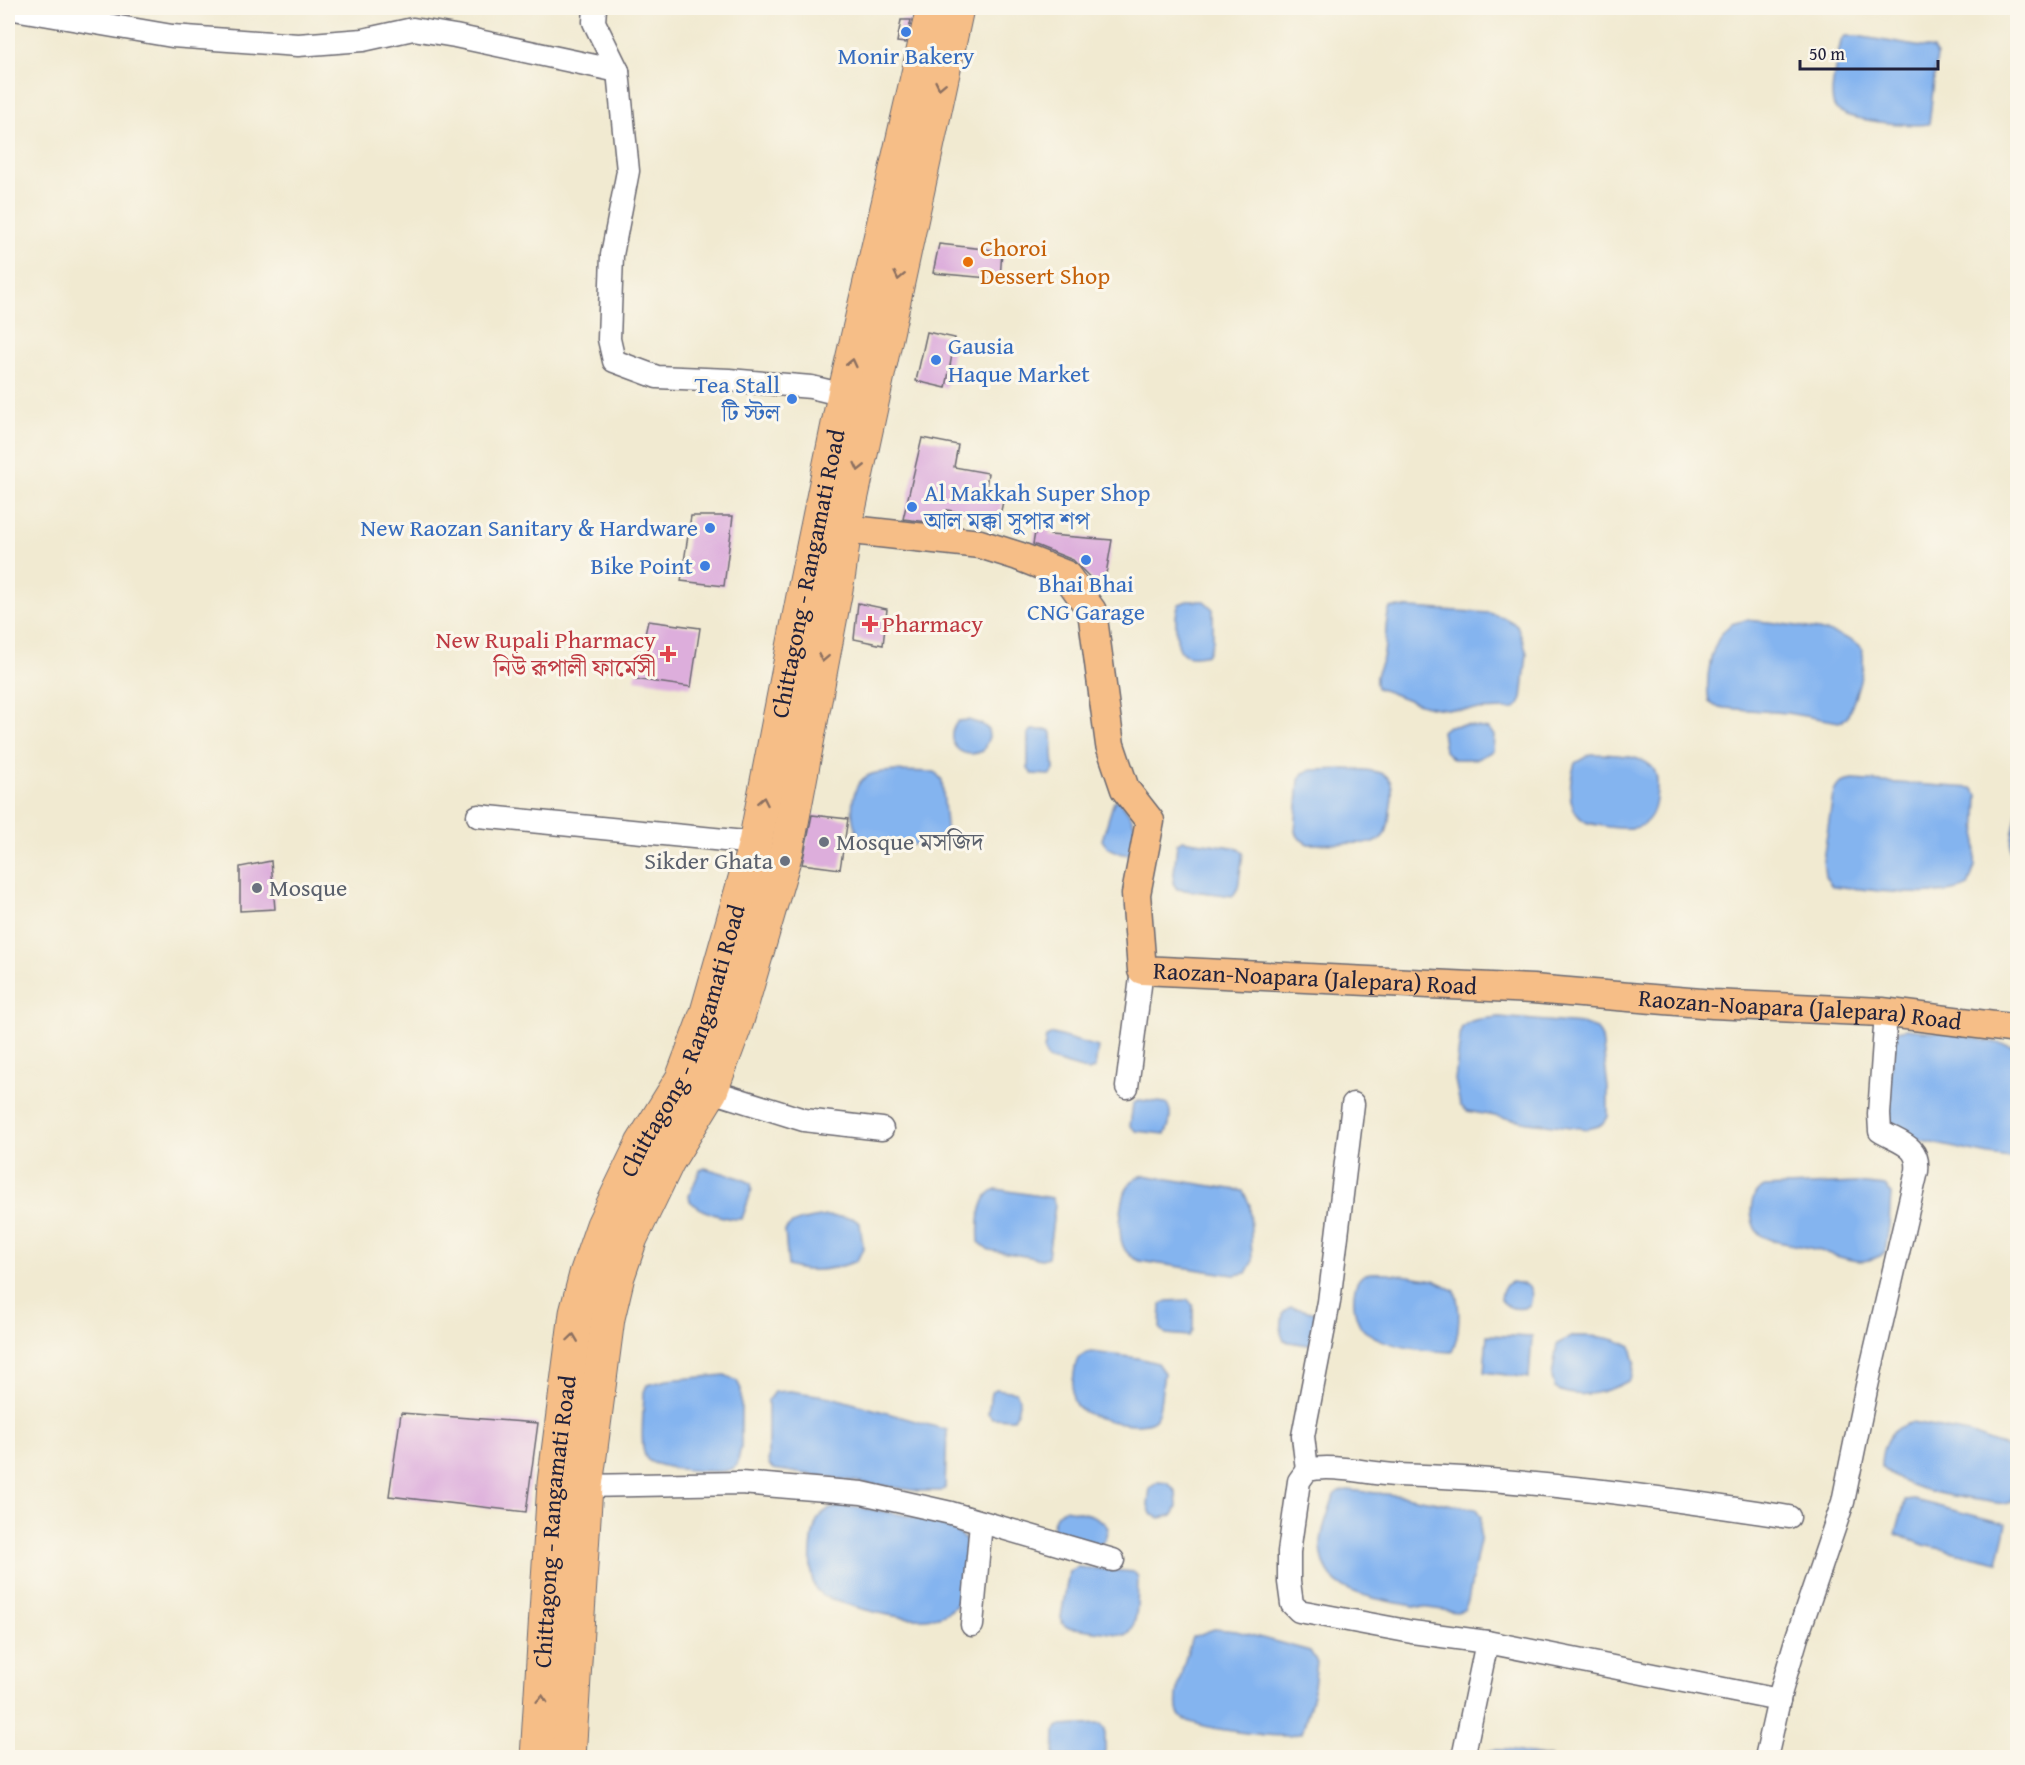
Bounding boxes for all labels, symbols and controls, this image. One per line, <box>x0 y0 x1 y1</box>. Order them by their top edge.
marker: Monir Bakery <box>899 25 913 39</box>
scale bar <box>1800 33 1938 71</box>
place label: Monir Bakery <box>837 38 975 73</box>
text: 50 m <box>1809 40 1845 67</box>
one-way arrow <box>935 80 948 90</box>
place label: Choroi Dessert Shop <box>980 230 1110 293</box>
marker: Choroi Dessert Shop <box>961 255 975 269</box>
one-way arrow <box>894 271 907 281</box>
place label: Gausia Haque Market <box>948 328 1090 391</box>
marker: Gausia Haque Market <box>929 353 943 367</box>
one-way arrow <box>844 358 857 368</box>
place label: Tea Stall টি স্টল <box>695 367 781 430</box>
marker: Tea Stall টি স্টল <box>785 392 799 406</box>
street label: Chittagong - Rangamati Road <box>762 426 854 721</box>
one-way arrow <box>853 461 866 471</box>
place label: Al Makkah Super Shop আল মক্কা সুপার শপ <box>923 475 1151 538</box>
marker: Al Makkah Super Shop আল মক্কা সুপার শপ <box>905 500 919 514</box>
place label: New Raozan Sanitary & Hardware <box>360 510 698 545</box>
marker: New Raozan Sanitary & Hardware <box>703 521 717 535</box>
place label: Bike Point <box>591 548 694 583</box>
marker: Bhai Bhai CNG Garage <box>1079 553 1093 567</box>
marker: Bike Point <box>698 559 712 573</box>
place label: Bhai Bhai CNG Garage <box>1027 566 1145 629</box>
place label: Pharmacy <box>882 606 983 641</box>
marker: Pharmacy <box>863 617 877 631</box>
place label: New Rupali Pharmacy নিউ রূপালী ফার্মেসী <box>436 622 656 685</box>
marker: New Rupali Pharmacy নিউ রূপালী ফার্মেসী <box>661 647 675 661</box>
one-way arrow <box>817 653 830 663</box>
one-way arrow <box>756 797 769 807</box>
place label: Mosque মসজিদ <box>836 824 984 859</box>
marker: Mosque মসজিদ <box>817 835 831 849</box>
place label: Sikder Ghata <box>644 843 774 878</box>
marker: Sikder Ghata <box>778 854 792 868</box>
place label: Mosque <box>269 870 347 905</box>
marker: Mosque <box>250 881 264 895</box>
street label: Chittagong - Rangamati Road <box>611 900 754 1183</box>
street label: Raozan-Noapara (Jalepara) Road <box>1152 953 1478 1003</box>
street label: Raozan-Noapara (Jalepara) Road <box>1637 980 1964 1039</box>
one-way arrow <box>566 1333 578 1342</box>
street label: Chittagong - Rangamati Road <box>525 1373 585 1669</box>
one-way arrow <box>535 1695 548 1704</box>

